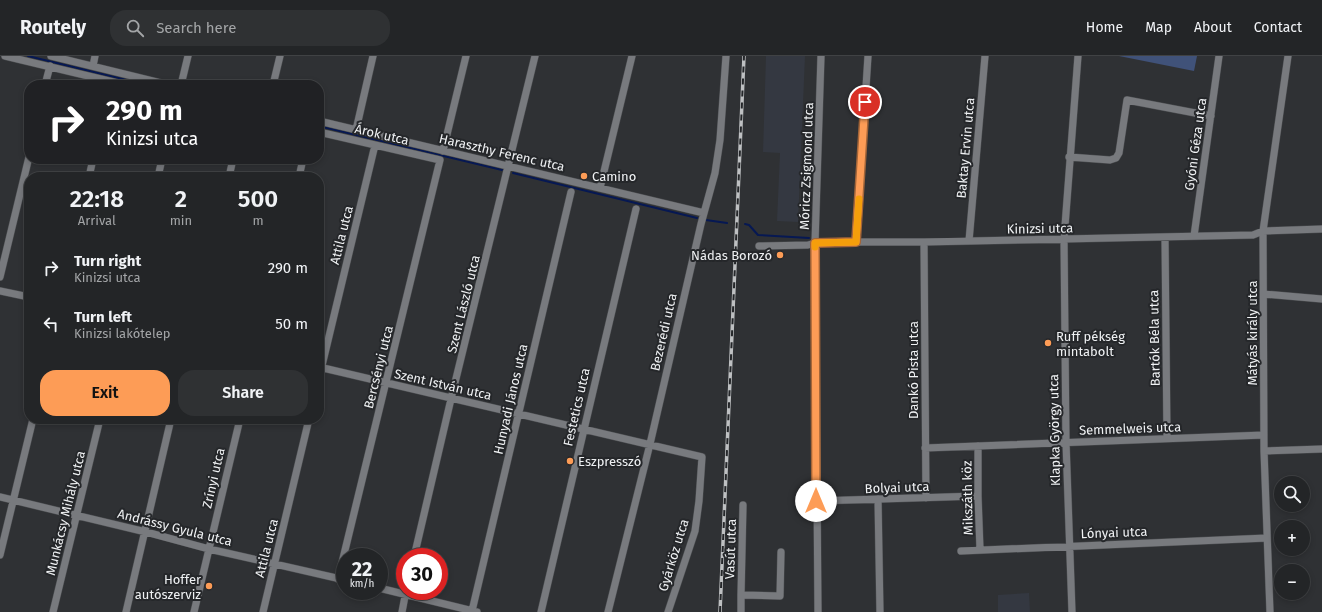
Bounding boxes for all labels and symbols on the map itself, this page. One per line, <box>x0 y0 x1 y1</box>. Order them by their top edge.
pin <box>848 85 882 119</box>
street label: Baktay Ervin utca <box>954 97 977 199</box>
street label: Gyóni Géza utca <box>1182 97 1209 191</box>
street label: Móricz Zsigmond utca <box>797 102 816 230</box>
street label: Árok utca <box>353 121 410 148</box>
street label: Haraszthy Ferenc utca <box>438 131 566 174</box>
place label: Camino <box>592 169 636 184</box>
marker: Camino <box>579 171 589 181</box>
street label: Attila utca <box>327 204 356 266</box>
street label: Kinizsi utca <box>1007 220 1073 237</box>
place label: Nádas Borozó <box>691 248 772 263</box>
marker: Nádas Borozó <box>775 250 785 260</box>
street label: Szent László utca <box>444 254 483 355</box>
street label: Mátyás király utca <box>1245 280 1260 386</box>
street label: Bartók Béla utca <box>1146 290 1163 386</box>
street label: Bezerédi utca <box>647 292 680 372</box>
street label: Dankó Pista utca <box>906 321 921 419</box>
street label: Bercsényi utca <box>361 324 396 410</box>
place label: Ruff pékség mintabolt <box>1056 329 1125 359</box>
marker: Ruff pékség mintabolt <box>1043 338 1053 348</box>
street label: Hunyadi János utca <box>490 342 531 456</box>
street label: Szent István utca <box>393 366 493 403</box>
street label: Festetics utca <box>560 366 593 448</box>
street label: Klapka György utca <box>1046 374 1063 486</box>
street label: Semmelweis utca <box>1079 419 1181 438</box>
street label: Zrínyi utca <box>199 446 228 510</box>
street label: Munkácsy Mihály utca <box>43 449 88 577</box>
place label: Eszpresszó <box>578 454 641 469</box>
marker: Eszpresszó <box>565 456 575 466</box>
street label: Mikszáth köz <box>959 460 976 535</box>
street label: Bolyai utca <box>864 479 930 496</box>
position arrow <box>795 480 837 522</box>
street label: Andrássy Gyula utca <box>116 506 234 549</box>
street label: Attila utca <box>252 517 281 579</box>
street label: Gyárköz utca <box>655 517 692 593</box>
street label: Vasút utca <box>722 518 739 580</box>
street label: Lónyai utca <box>1080 524 1148 541</box>
speed limit sign: 30 <box>396 548 448 600</box>
place label: Hoffer autószerviz <box>135 572 201 602</box>
marker: Hoffer autószerviz <box>204 581 214 591</box>

